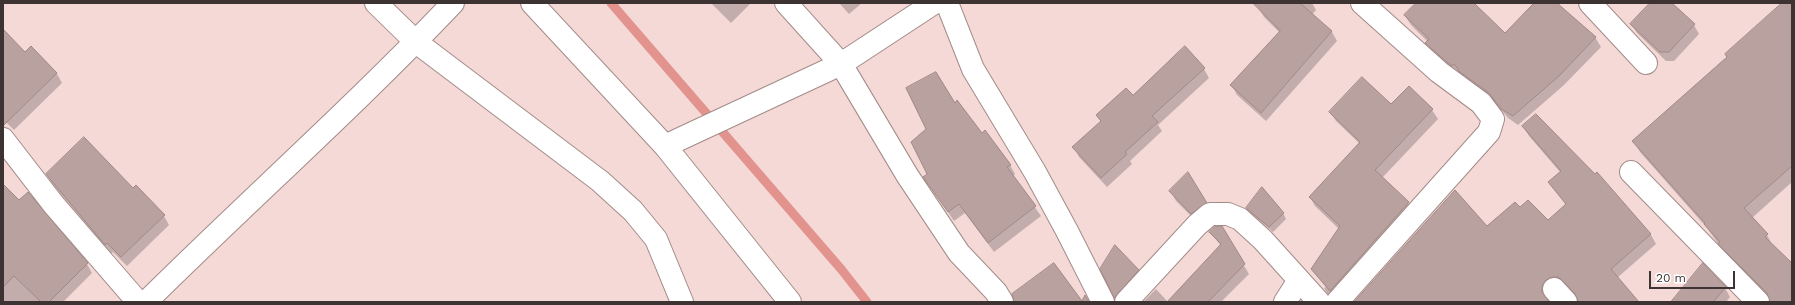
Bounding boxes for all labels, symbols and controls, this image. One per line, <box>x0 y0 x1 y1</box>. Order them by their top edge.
scale bar <box>1651 263 1737 289</box>
text: 20 m <box>1656 271 1686 285</box>

